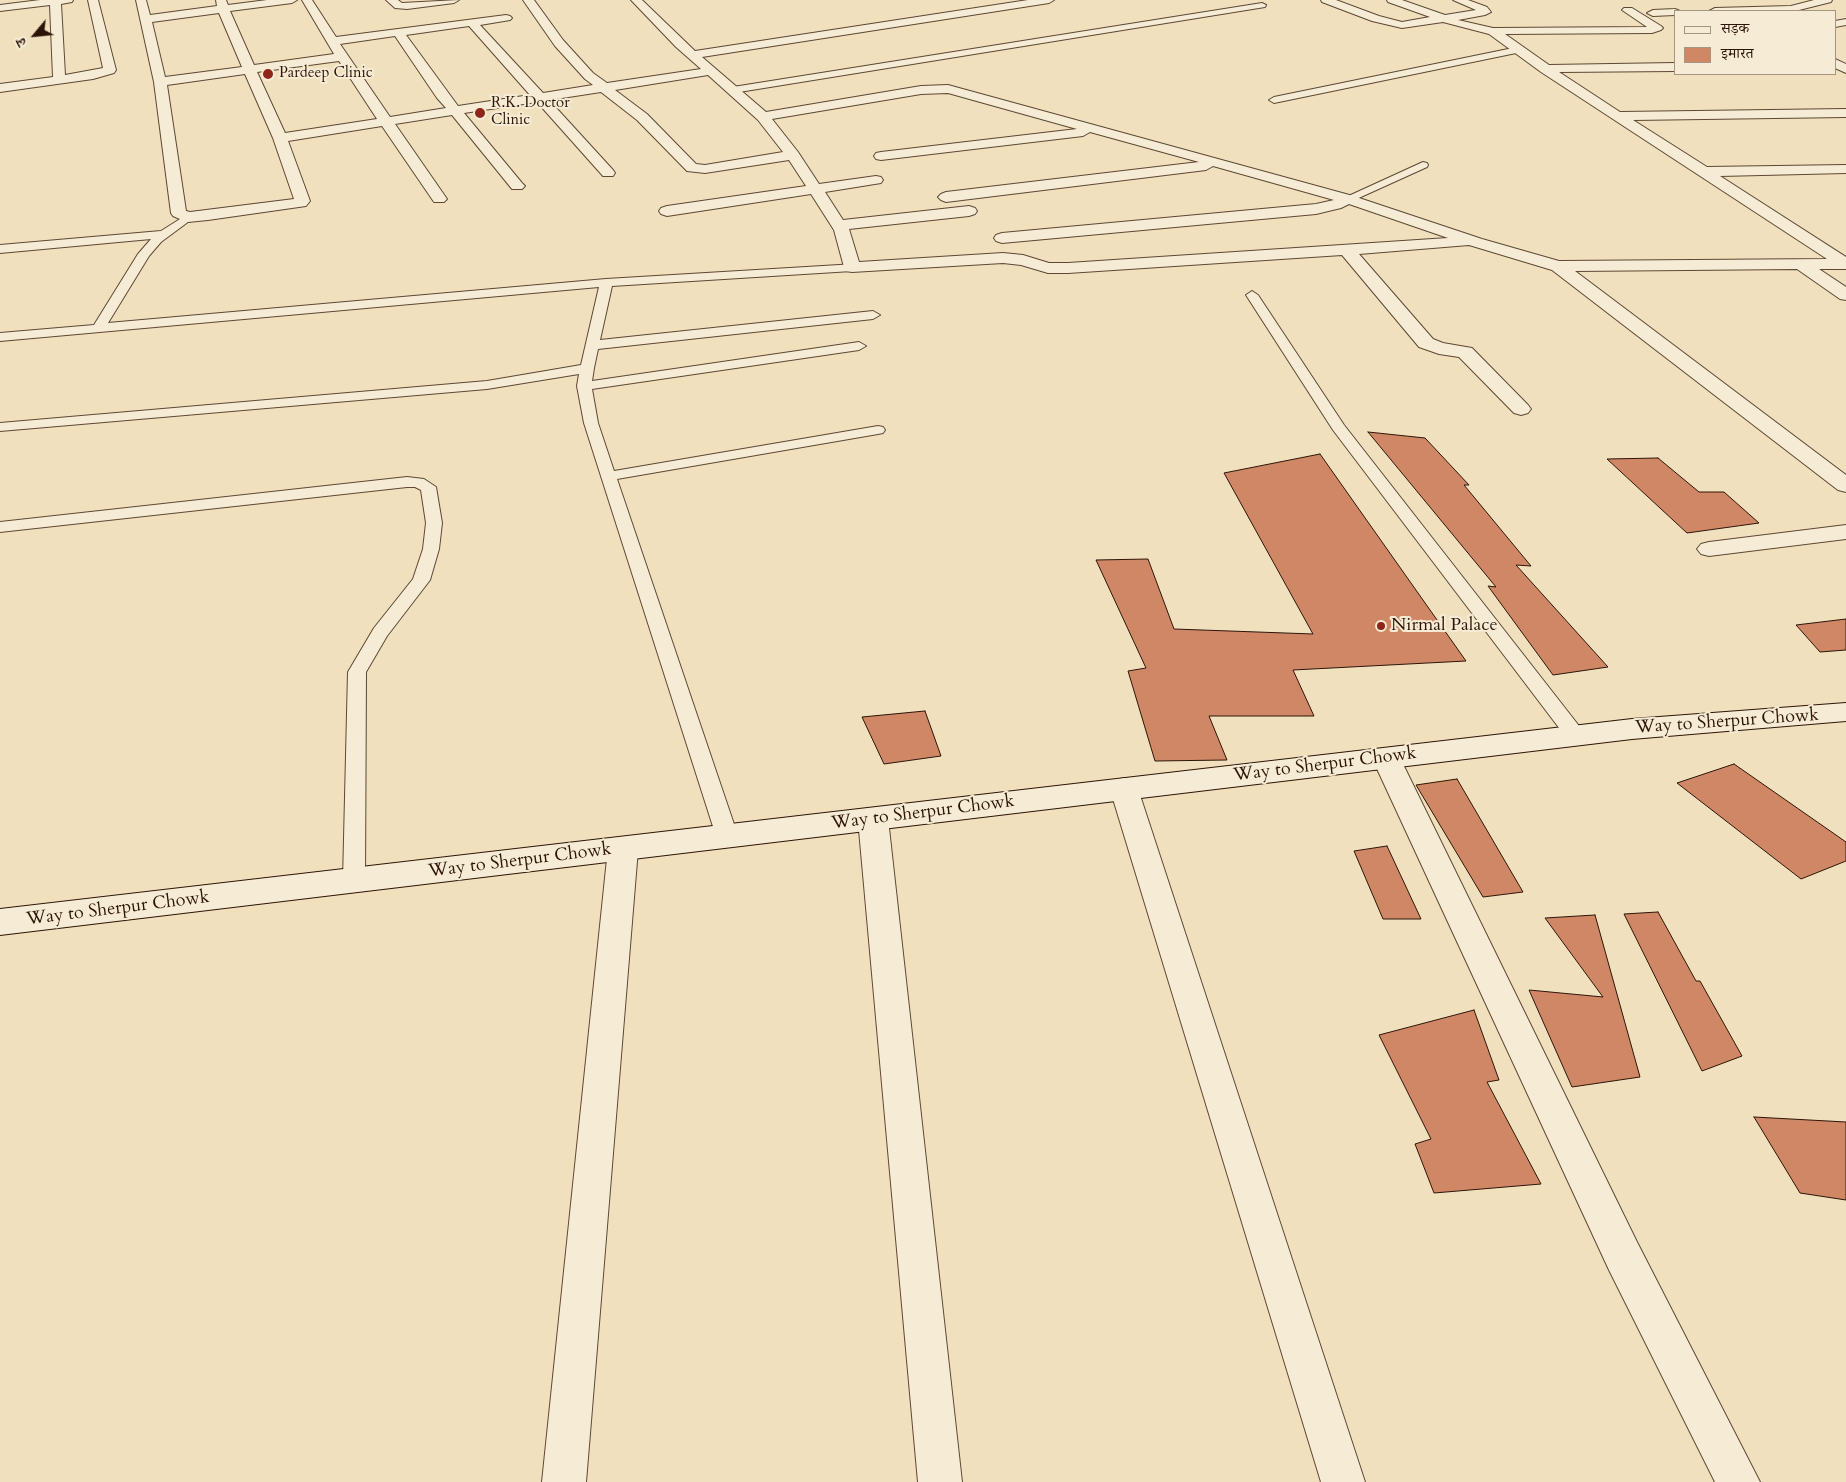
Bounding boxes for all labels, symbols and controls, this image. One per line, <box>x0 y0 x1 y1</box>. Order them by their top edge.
north arrow <box>10 10 60 60</box>
legend <box>1674 10 1836 75</box>
text: सड़क <box>1721 18 1749 38</box>
text: उ <box>11 35 31 50</box>
text: इमारत <box>1721 43 1754 63</box>
place label: Pardeep Clinic <box>279 65 373 83</box>
marker: Pardeep Clinic <box>261 67 275 81</box>
place label: R.K. Doctor Clinic <box>491 95 570 130</box>
marker: R.K. Doctor Clinic <box>473 106 487 120</box>
place label: Nirmal Palace <box>1391 615 1498 637</box>
marker: Nirmal Palace <box>1375 620 1387 632</box>
street label: Way to Sherpur Chowk <box>1634 705 1820 739</box>
street label: Way to Sherpur Chowk <box>1232 743 1418 787</box>
street label: Way to Sherpur Chowk <box>830 791 1016 835</box>
street label: Way to Sherpur Chowk <box>427 839 613 883</box>
street label: Way to Sherpur Chowk <box>25 887 211 931</box>

